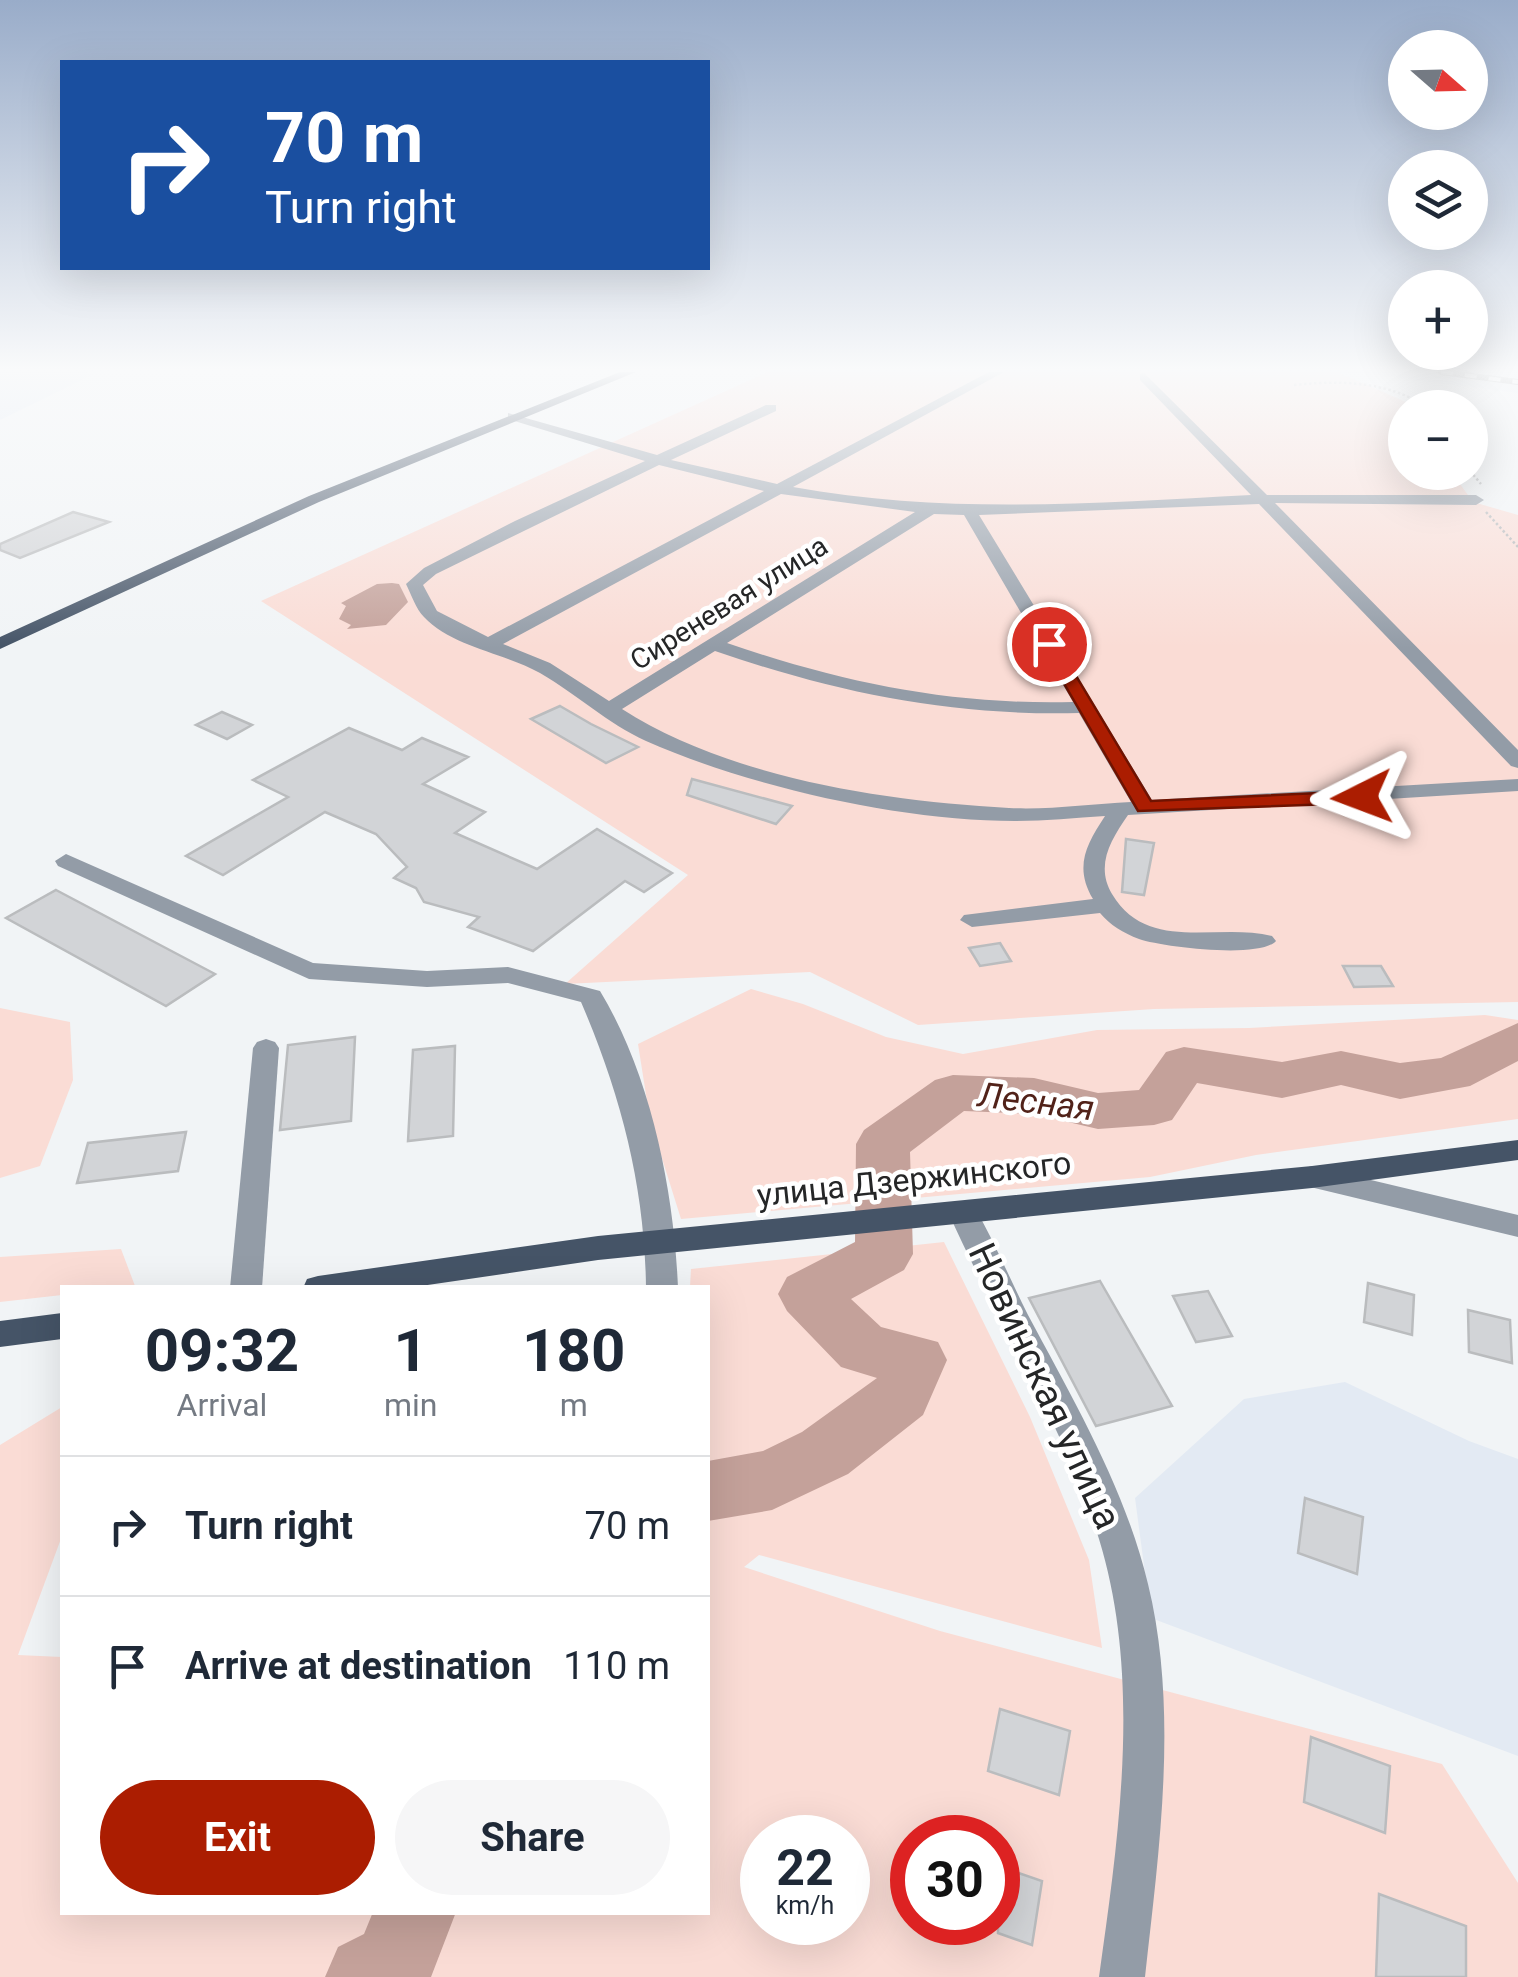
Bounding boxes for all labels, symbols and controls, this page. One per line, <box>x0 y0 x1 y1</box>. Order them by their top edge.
north arrow <box>1388 30 1488 130</box>
map controls <box>1388 30 1488 490</box>
text: 70 m <box>265 97 423 179</box>
icon: right <box>100 100 230 230</box>
button: layers <box>1388 150 1488 250</box>
text: Turn right <box>265 181 457 234</box>
button: + <box>1388 270 1488 370</box>
button: − <box>1388 390 1488 490</box>
street label: Сиреневая улица <box>624 529 834 677</box>
pin <box>1007 602 1092 687</box>
icon: arrive <box>1022 617 1077 672</box>
position arrow <box>1310 745 1414 849</box>
water label: Лесная <box>975 1074 1096 1129</box>
street label: улица Дзержинского <box>755 1144 1073 1214</box>
street label: Новинская улица <box>960 1236 1130 1536</box>
text: 09:32 <box>145 1315 299 1386</box>
text: 1 <box>393 1315 428 1386</box>
text: 180 <box>522 1315 625 1386</box>
text: Arrival <box>177 1386 267 1424</box>
text: min <box>384 1386 437 1424</box>
text: m <box>560 1386 588 1424</box>
icon: right <box>100 1499 155 1554</box>
text: Turn right <box>185 1504 353 1548</box>
text: 70 m <box>585 1504 670 1548</box>
icon: arrive <box>100 1639 155 1694</box>
text: Arrive at destination <box>185 1644 532 1688</box>
text: 110 m <box>563 1644 670 1688</box>
button: Exit <box>100 1780 375 1895</box>
button: Share <box>395 1780 670 1895</box>
speed limit sign: 30 <box>890 1815 1020 1945</box>
text: 22 <box>776 1839 834 1897</box>
text: km/h <box>776 1891 834 1920</box>

